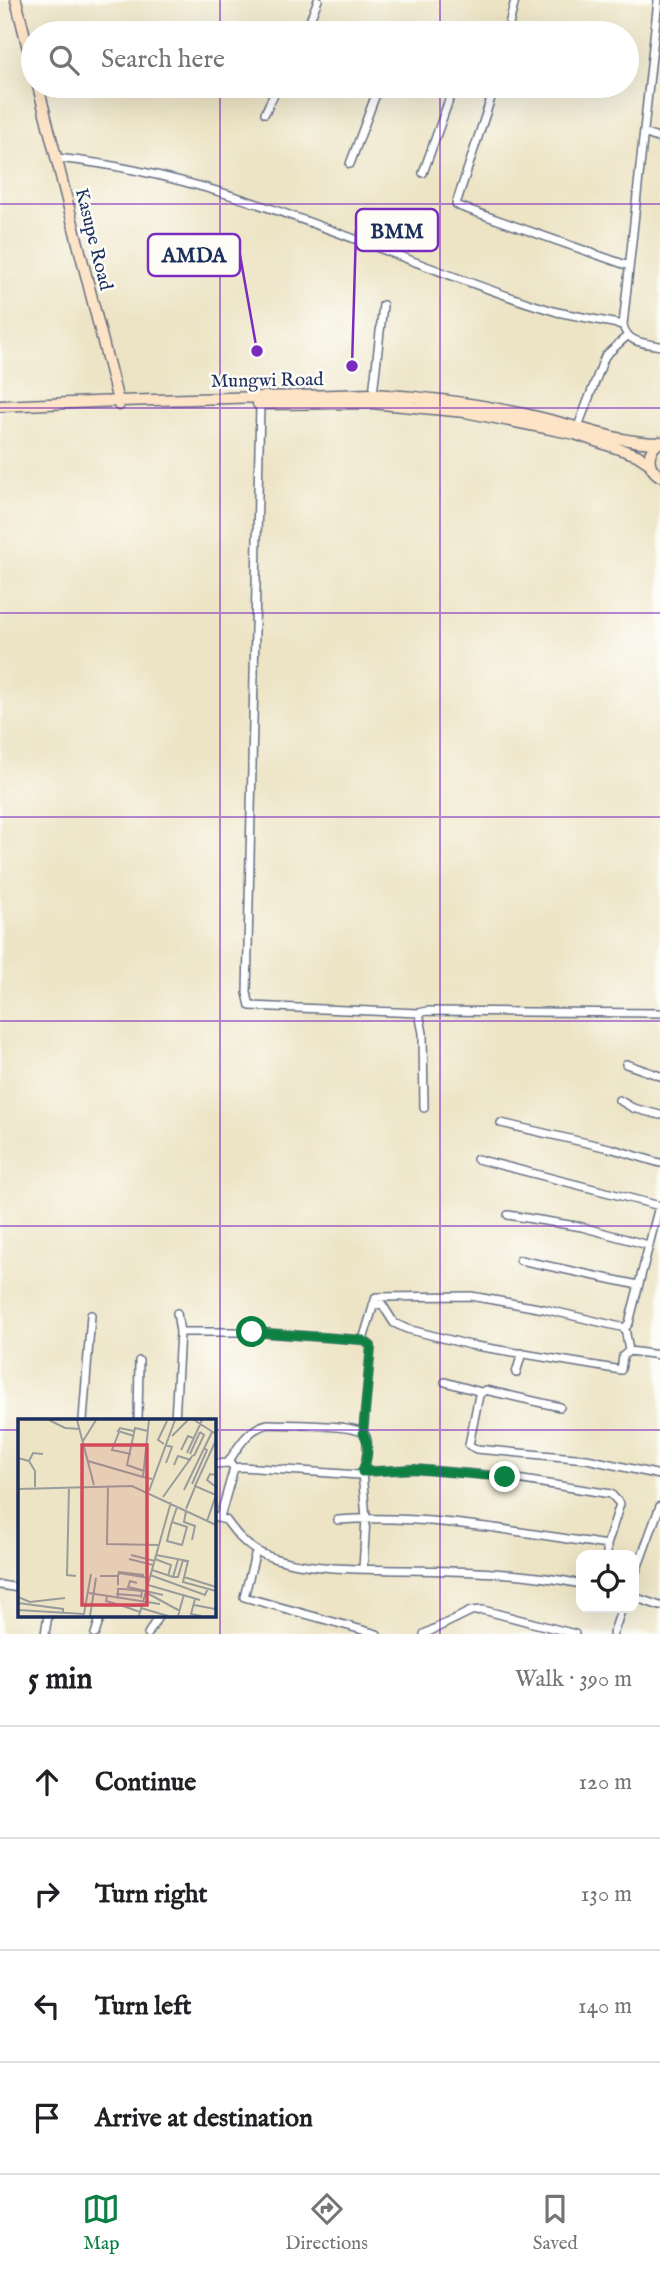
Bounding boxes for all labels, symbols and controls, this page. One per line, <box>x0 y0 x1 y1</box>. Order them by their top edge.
search box <box>21 21 639 98</box>
icon: search <box>45 41 83 79</box>
text: Search here <box>101 43 225 76</box>
street label: Kasupe Road <box>69 186 118 294</box>
callout: BMM <box>356 209 438 251</box>
text: BMM <box>370 219 424 246</box>
callout: AMDA <box>148 234 240 276</box>
text: AMDA <box>161 243 228 270</box>
street label: Mungwi Road <box>210 368 325 394</box>
route start <box>236 1316 267 1347</box>
inset map <box>18 1419 215 1616</box>
route end <box>489 1461 520 1492</box>
map controls <box>576 1550 639 1613</box>
button: locate <box>576 1550 639 1613</box>
text: 5 min <box>28 1661 93 1699</box>
text: Walk · 390 m <box>515 1665 632 1694</box>
icon: ahead <box>28 1763 66 1801</box>
text: Continue <box>95 1766 196 1799</box>
text: 120 m <box>579 1768 632 1797</box>
icon: right <box>28 1875 66 1913</box>
text: Turn right <box>95 1878 208 1911</box>
text: 130 m <box>581 1880 632 1909</box>
icon: left <box>28 1987 66 2025</box>
text: Turn left <box>95 1990 192 2023</box>
text: 140 m <box>578 1992 632 2021</box>
icon: arrive <box>28 2099 66 2137</box>
text: Arrive at destination <box>95 2102 313 2135</box>
tab: Map <box>82 2190 120 2256</box>
tab: Directions <box>285 2190 368 2256</box>
tab: Saved <box>533 2190 578 2256</box>

